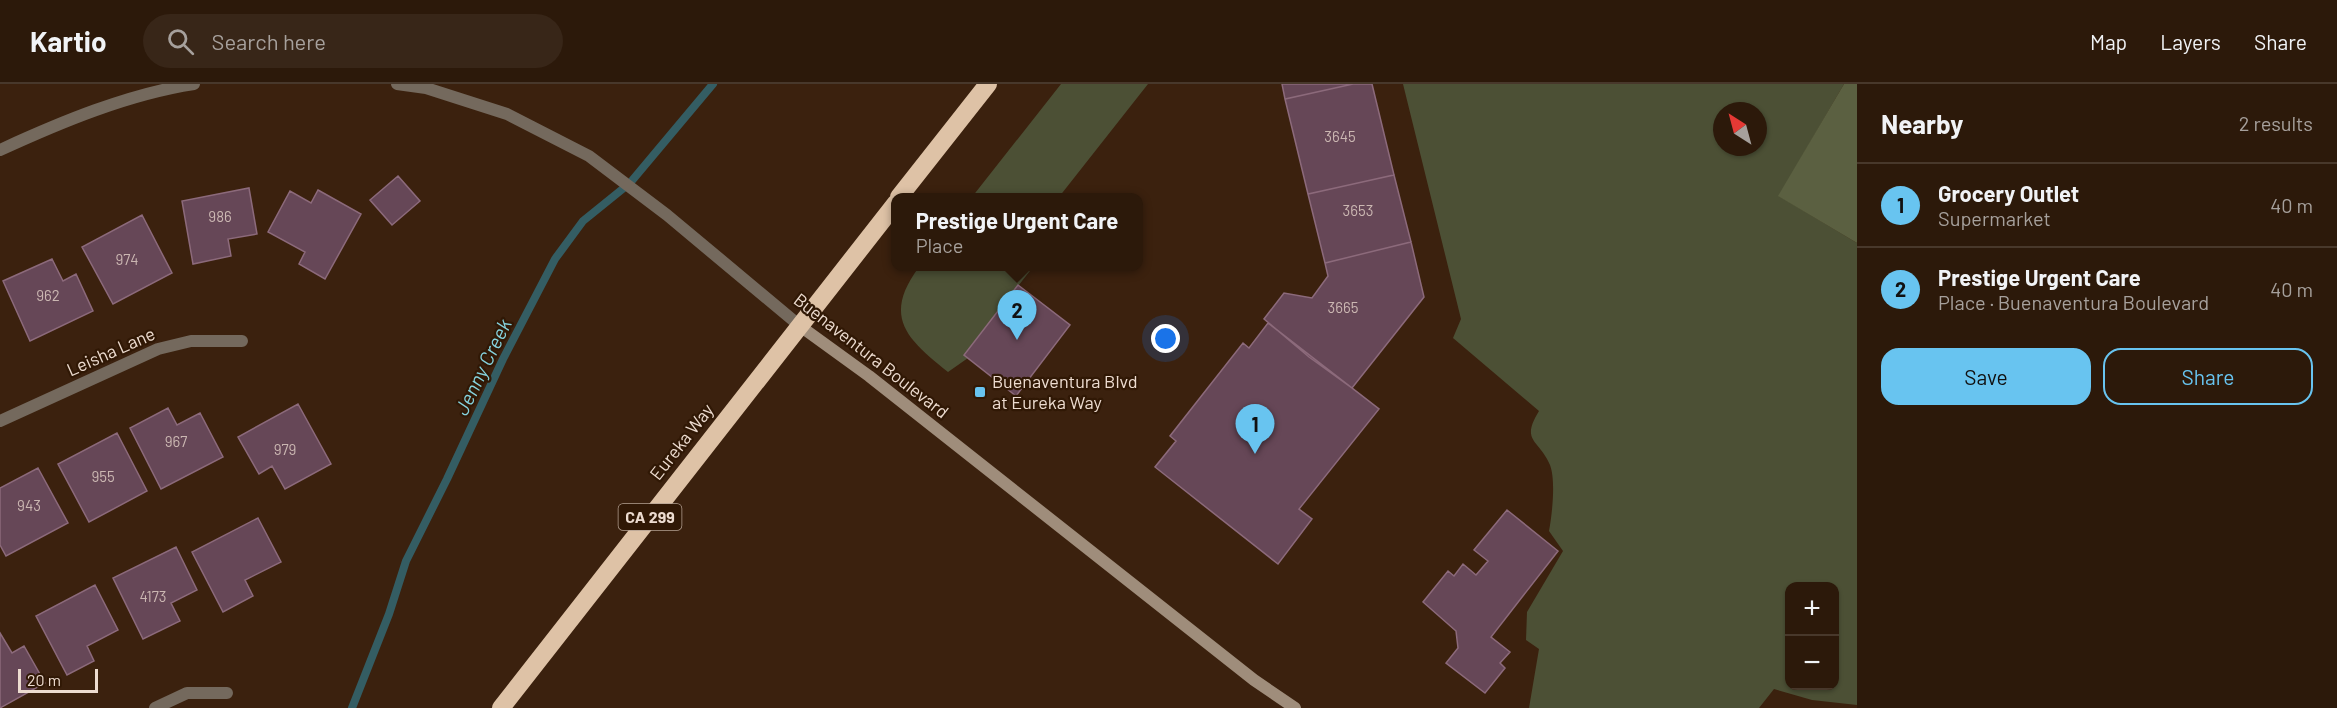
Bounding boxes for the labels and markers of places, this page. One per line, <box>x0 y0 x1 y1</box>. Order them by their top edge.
pin: 2 <box>998 290 1036 340</box>
place label: Buenaventura Blvd at Eureka Way <box>992 370 1138 413</box>
marker: Buenaventura Blvd at Eureka Way <box>973 385 987 399</box>
pin: 1 <box>1236 404 1274 454</box>

